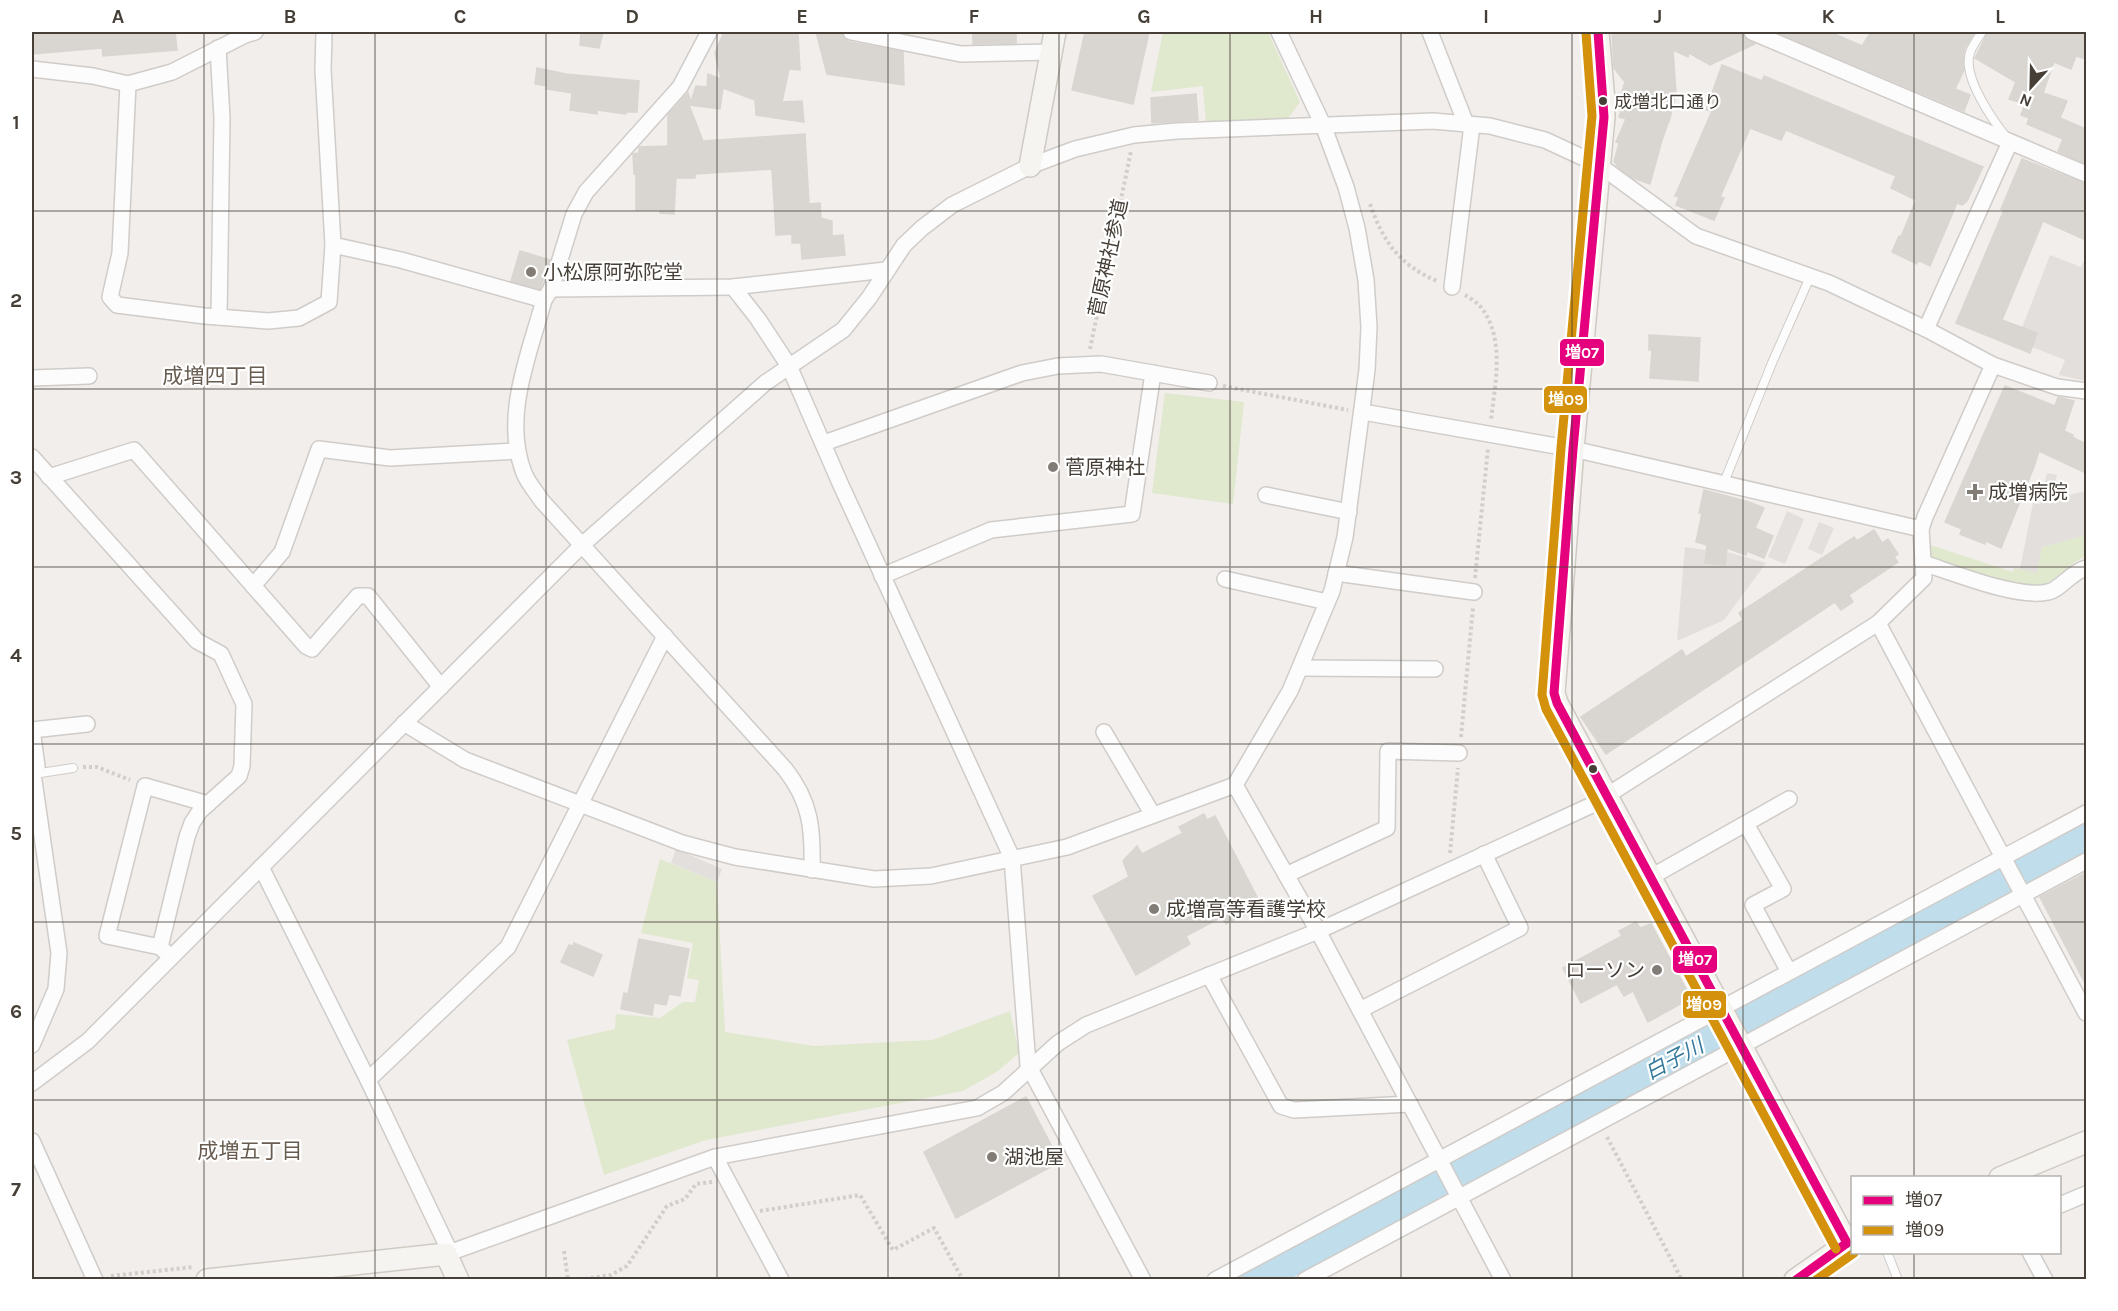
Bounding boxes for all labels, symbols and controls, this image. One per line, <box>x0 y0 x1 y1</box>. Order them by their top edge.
text: A <box>112 5 125 28</box>
text: B <box>284 5 296 28</box>
text: C <box>454 5 466 28</box>
text: D <box>625 5 639 28</box>
text: E <box>796 5 808 28</box>
text: F <box>969 5 980 28</box>
text: G <box>1137 5 1151 28</box>
text: H <box>1309 5 1323 28</box>
text: I <box>1483 5 1489 28</box>
text: J <box>1654 5 1662 28</box>
text: K <box>1821 5 1835 28</box>
text: L <box>1995 5 2005 28</box>
north arrow <box>2001 57 2061 117</box>
text: N <box>2017 89 2034 111</box>
place label: 成増北口通り <box>1614 91 1722 113</box>
marker: 成増北口通り <box>1597 95 1609 107</box>
text: 1 <box>12 111 20 134</box>
street label: 菅原神社参道 <box>1085 197 1132 319</box>
place label: 小松原阿弥陀堂 <box>543 261 683 284</box>
marker: 小松原阿弥陀堂 <box>524 265 538 279</box>
text: 2 <box>10 289 22 312</box>
line badge: 増07 <box>1559 338 1605 367</box>
text: 増07 <box>1565 343 1599 362</box>
district label: 成増四丁目 <box>163 364 268 388</box>
line badge: 増09 <box>1543 385 1588 414</box>
text: 増09 <box>1548 390 1584 409</box>
place label: 菅原神社 <box>1065 456 1145 479</box>
marker: 菅原神社 <box>1046 460 1060 474</box>
text: 3 <box>10 466 22 489</box>
place label: 成増病院 <box>1988 481 2068 504</box>
marker: 成増病院 <box>1966 483 1984 501</box>
text: 4 <box>10 644 22 667</box>
unlabelled marker <box>1587 763 1599 775</box>
text: 5 <box>10 822 22 845</box>
place label: 成増高等看護学校 <box>1166 898 1326 921</box>
marker: 成増高等看護学校 <box>1147 902 1161 916</box>
line badge: 増07 <box>1672 945 1718 974</box>
text: 増07 <box>1678 950 1712 969</box>
place label: ローソン <box>1565 959 1645 982</box>
marker: ローソン <box>1650 963 1664 977</box>
line badge: 増09 <box>1682 990 1727 1019</box>
text: 増09 <box>1686 995 1722 1014</box>
text: 6 <box>10 1000 22 1023</box>
water label: 白子川 <box>1641 1033 1709 1084</box>
district label: 成増五丁目 <box>198 1139 303 1163</box>
place label: 湖池屋 <box>1004 1146 1064 1169</box>
marker: 湖池屋 <box>985 1150 999 1164</box>
legend <box>1851 1176 2061 1254</box>
text: 7 <box>11 1178 21 1201</box>
text: 増07 <box>1905 1189 1943 1211</box>
text: 増09 <box>1905 1219 1944 1241</box>

